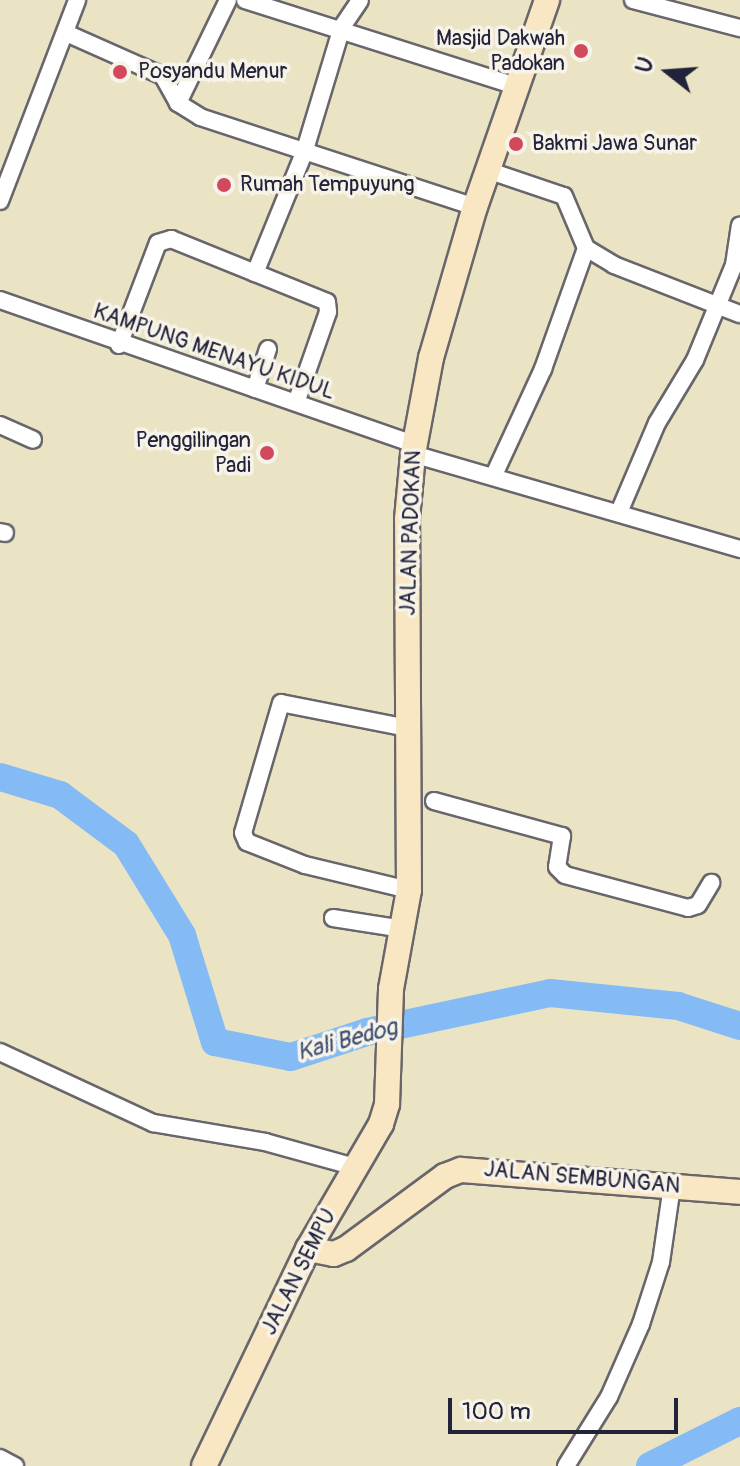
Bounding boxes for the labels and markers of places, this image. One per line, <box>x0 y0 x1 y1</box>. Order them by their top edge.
place label: Masjid Dakwah Padokan <box>436 25 565 76</box>
marker: Masjid Dakwah Padokan <box>572 42 590 60</box>
place label: Posyandu Menur <box>138 59 287 85</box>
marker: Posyandu Menur <box>109 61 131 83</box>
place label: Bakmi Jawa Sunar <box>532 131 697 157</box>
marker: Bakmi Jawa Sunar <box>507 135 525 153</box>
place label: Rumah Tempuyung <box>240 172 414 198</box>
marker: Rumah Tempuyung <box>215 176 233 194</box>
place label: Penggilingan Padi <box>135 427 251 478</box>
marker: Penggilingan Padi <box>258 444 276 462</box>

